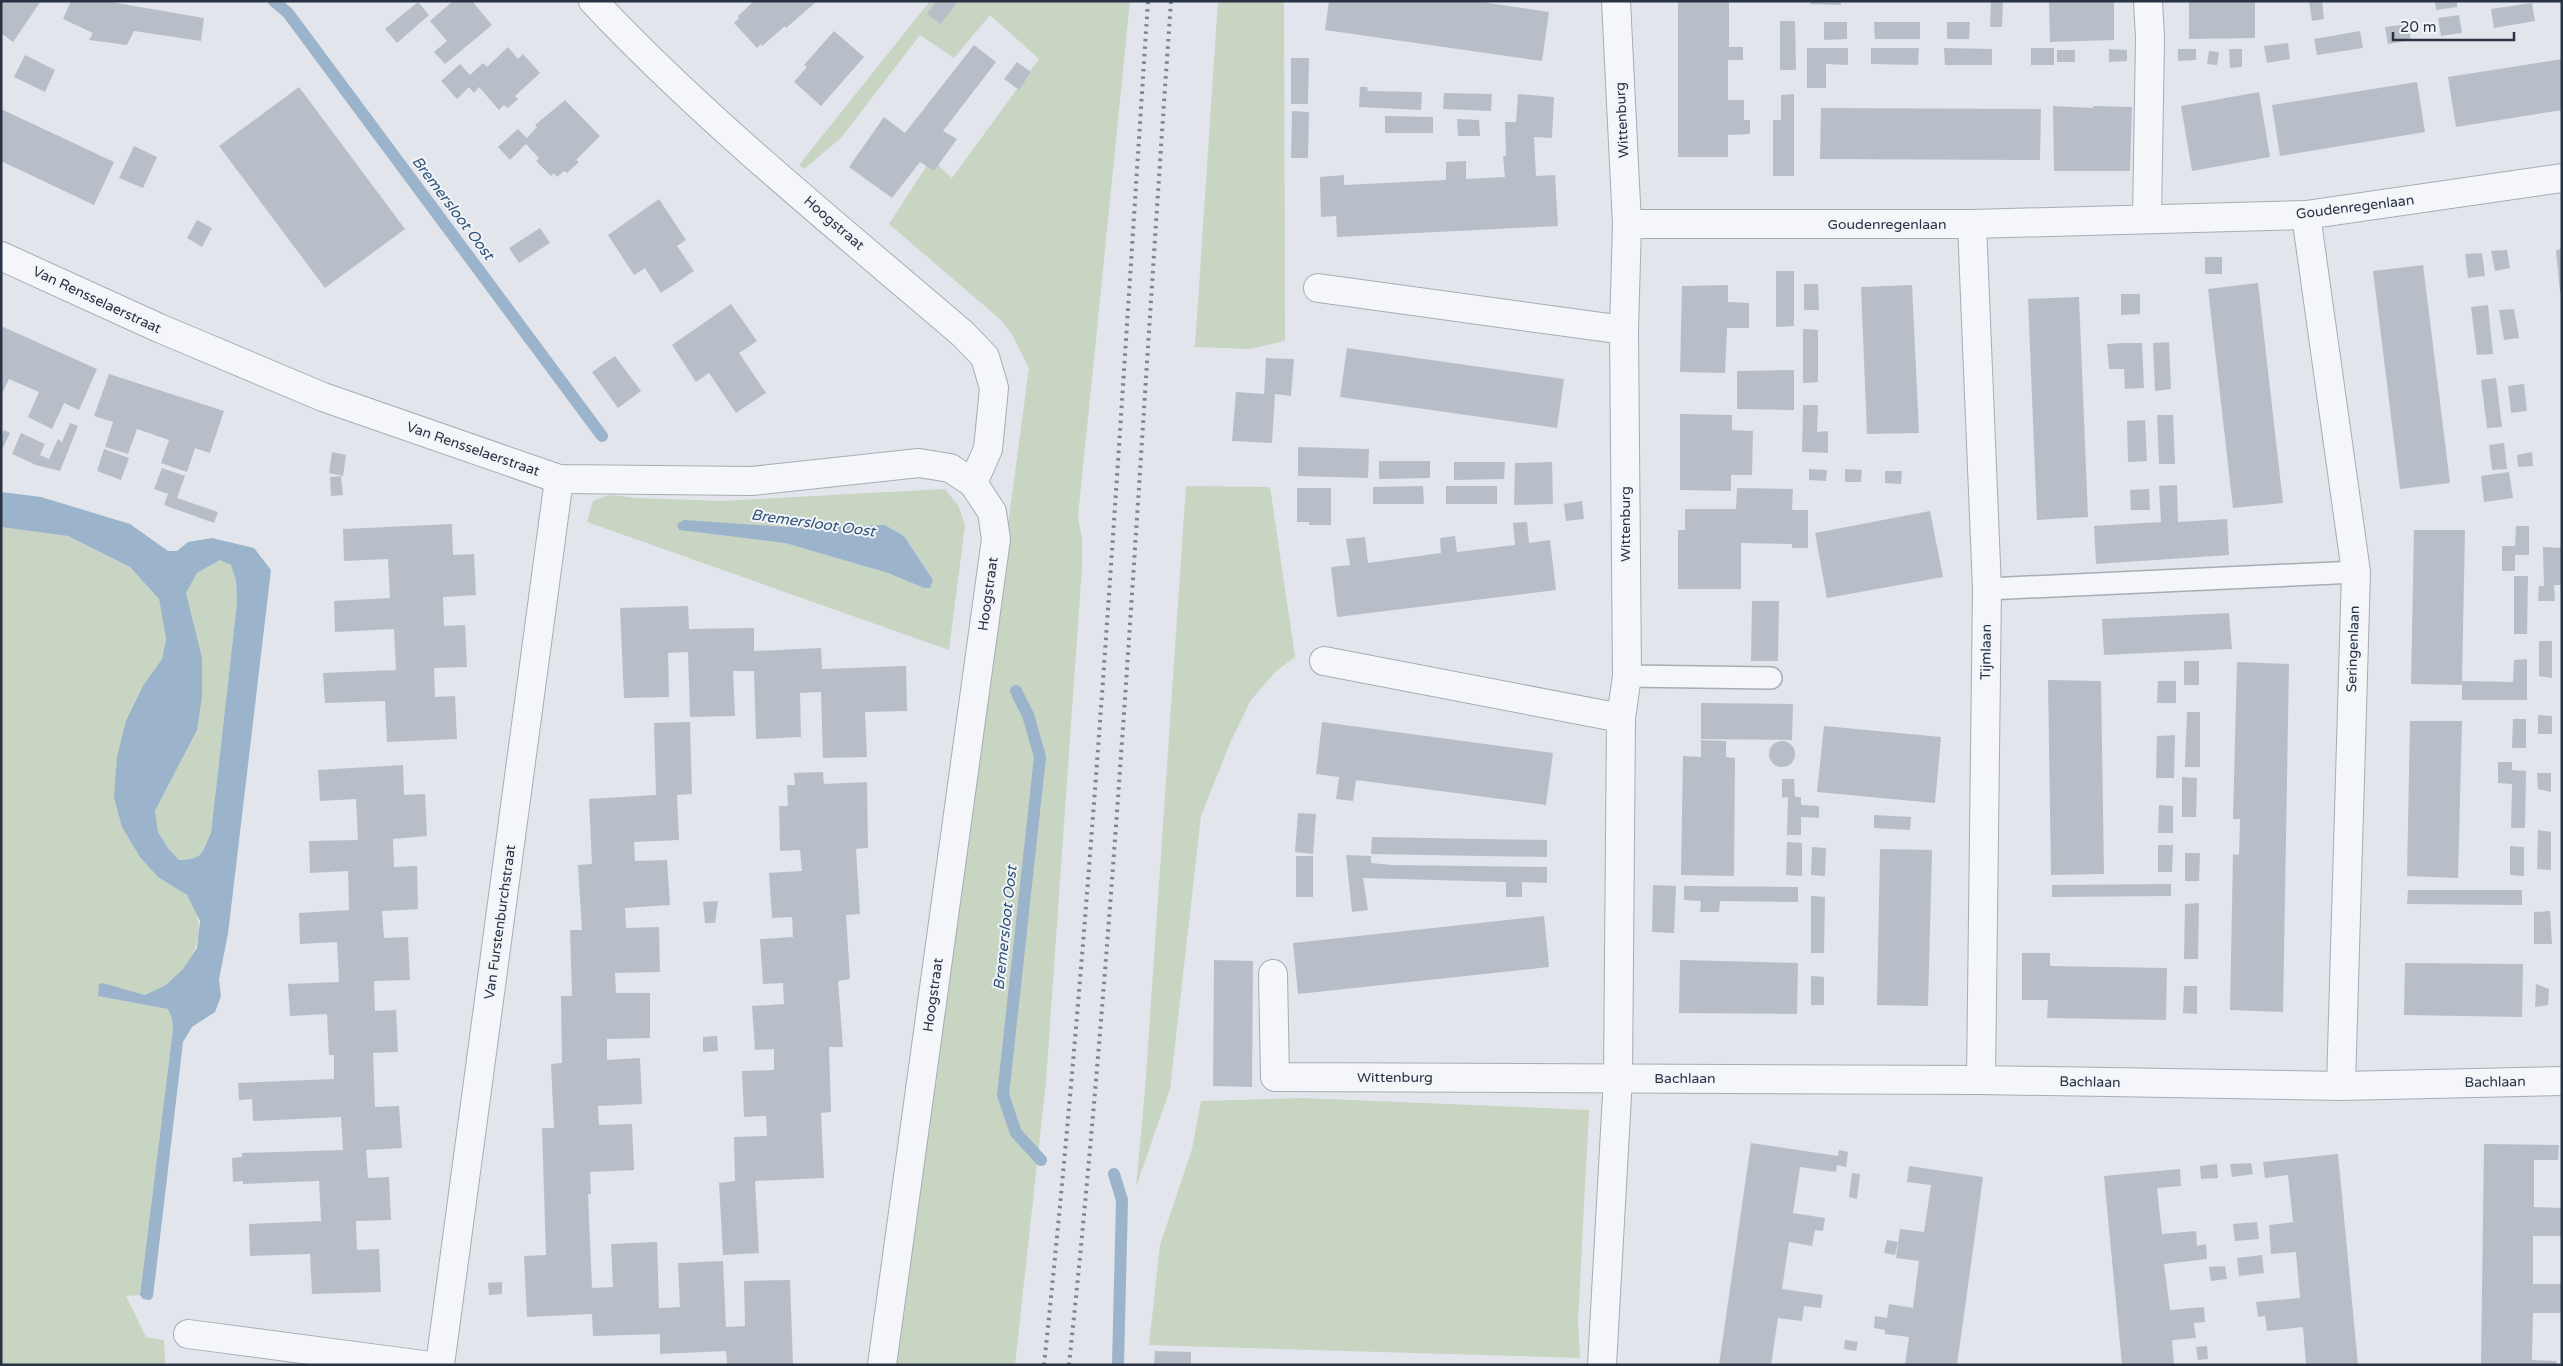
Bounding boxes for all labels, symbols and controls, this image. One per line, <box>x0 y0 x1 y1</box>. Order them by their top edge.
scale bar <box>2393 10 2514 42</box>
text: 20 m <box>2400 18 2437 36</box>
street label: Wittenburg <box>1612 82 1632 158</box>
water label: Bremersloot Oost <box>408 153 499 265</box>
street label: Goudenregenlaan <box>2295 191 2415 223</box>
street label: Hoogstraat <box>800 192 868 254</box>
street label: Goudenregenlaan <box>1827 216 1947 233</box>
street label: Van Rensselaerstraat <box>30 263 164 337</box>
street label: Van Rensselaerstraat <box>404 418 542 480</box>
street label: Wittenburg <box>1617 486 1634 562</box>
water label: Bremersloot Oost <box>750 505 878 541</box>
street label: Hoogstraat <box>974 555 1002 632</box>
street label: Seringenlaan <box>2343 605 2363 693</box>
street label: Tijmlaan <box>1977 624 1995 680</box>
street label: Van Furstenburchstraat <box>481 843 519 1000</box>
water label: Bremersloot Oost <box>990 863 1021 991</box>
street label: Hoogstraat <box>919 956 947 1033</box>
street label: Wittenburg <box>1357 1069 1433 1086</box>
street label: Bachlaan <box>1654 1070 1716 1087</box>
street label: Bachlaan <box>2059 1073 2121 1091</box>
street label: Bachlaan <box>2464 1073 2526 1091</box>

